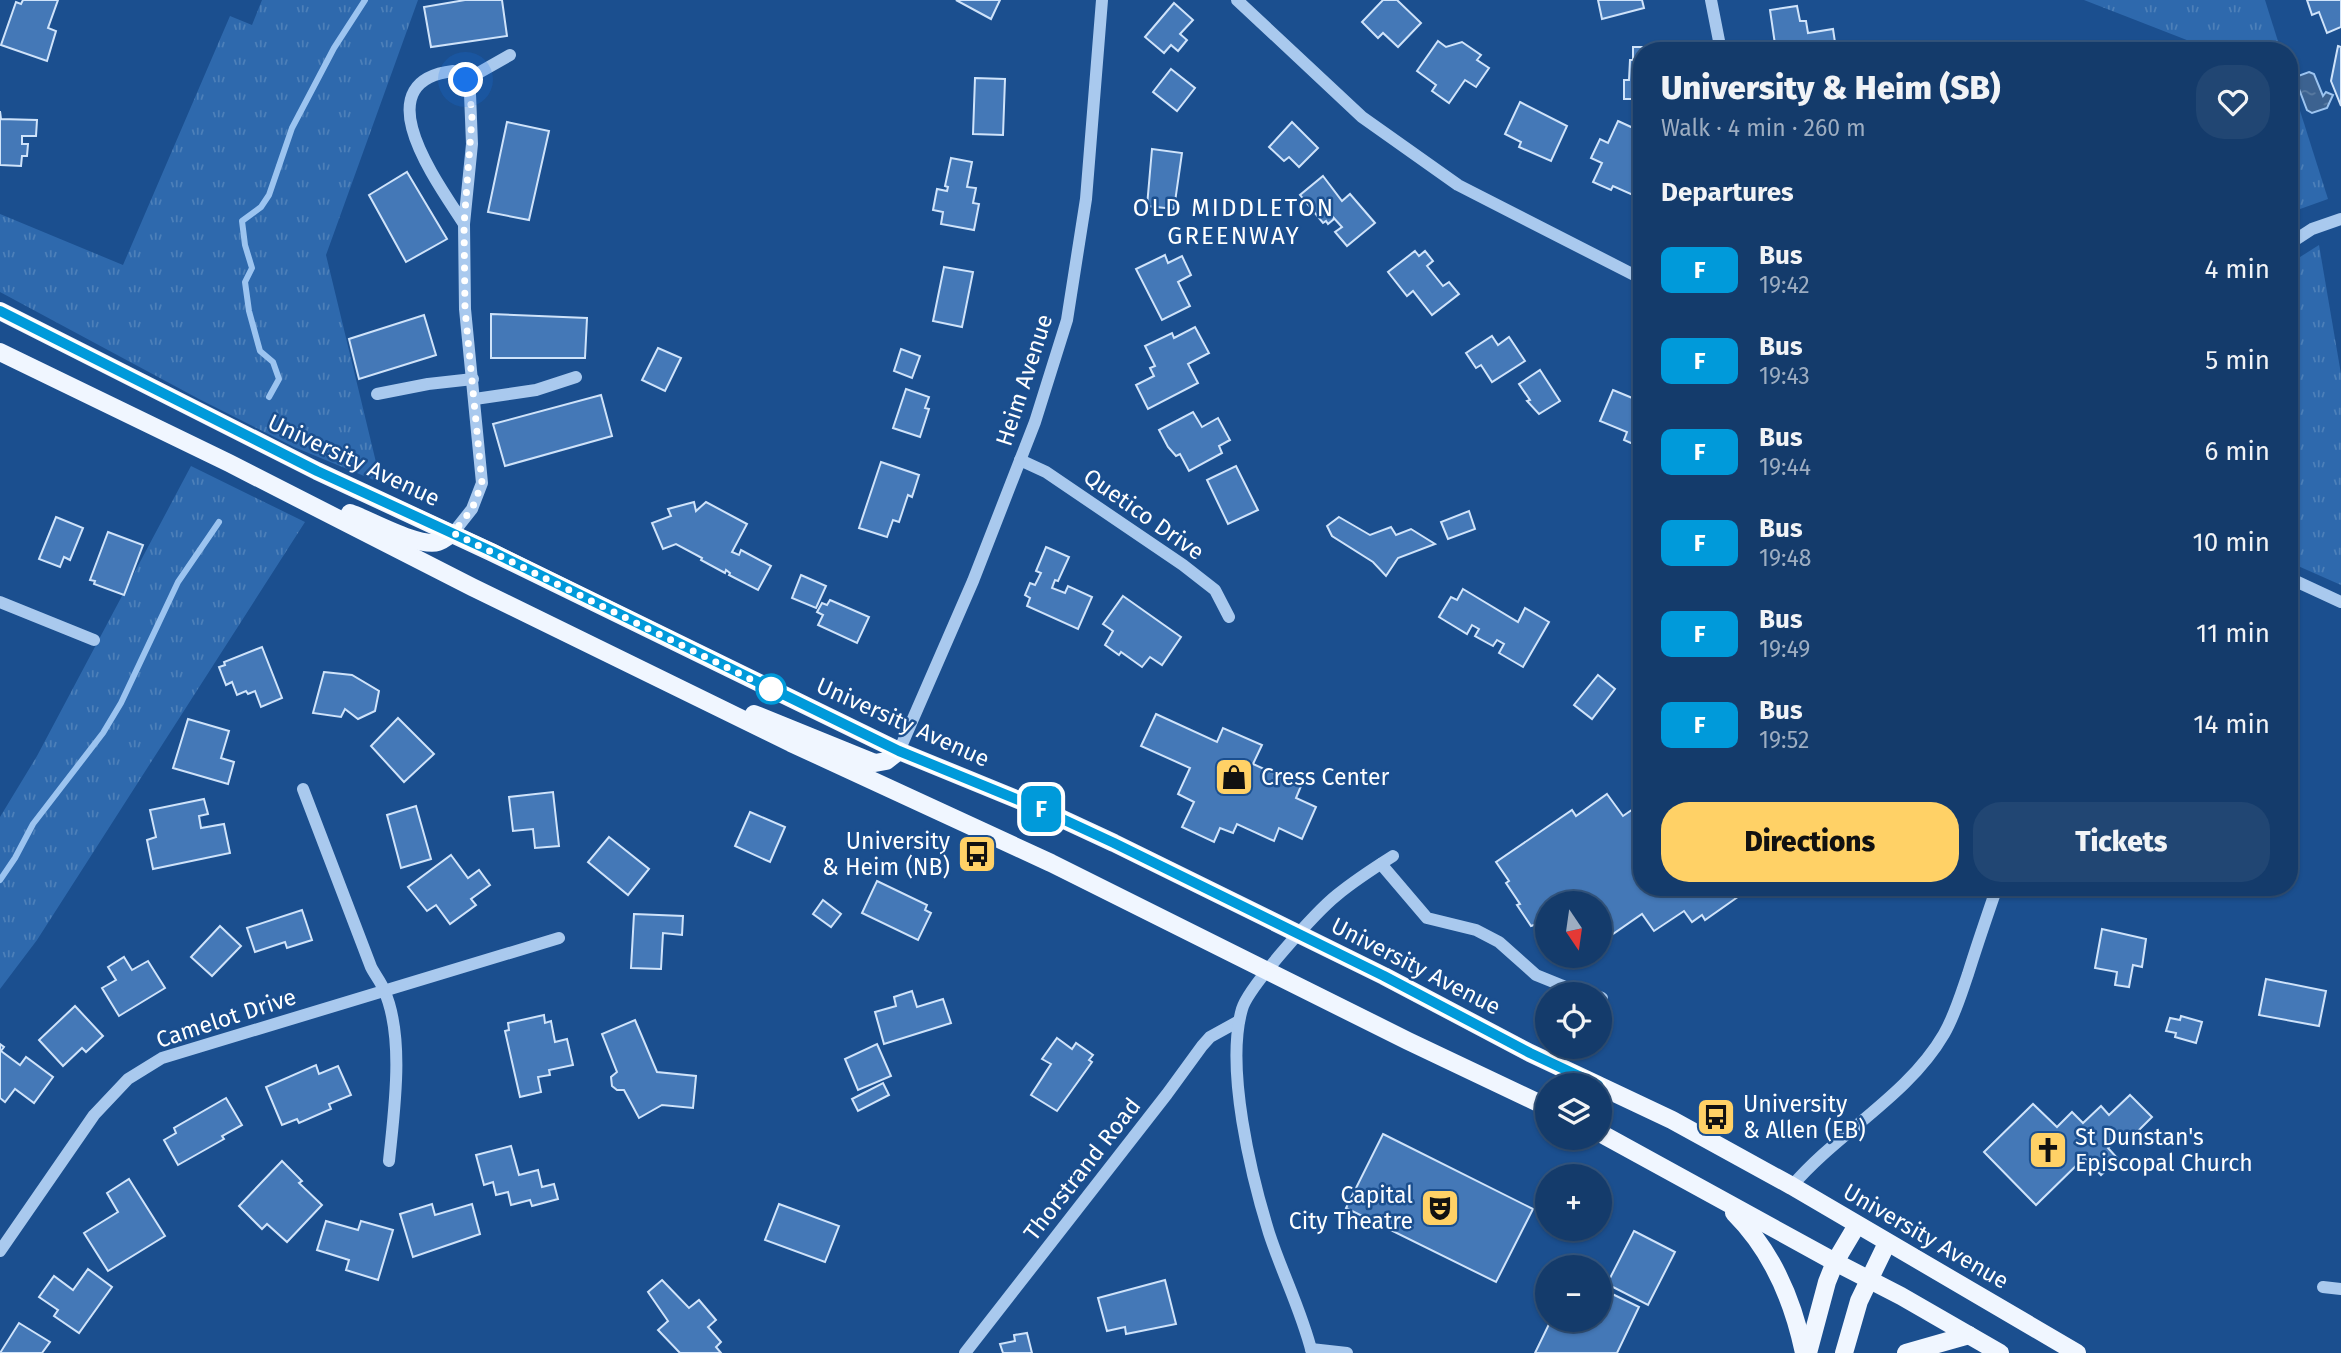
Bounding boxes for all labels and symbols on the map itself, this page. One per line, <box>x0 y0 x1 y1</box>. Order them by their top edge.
your location <box>448 62 483 97</box>
district label: OLD MIDDLETON GREENWAY <box>1133 194 1335 250</box>
street label: Heim Avenue <box>990 311 1058 449</box>
street label: University Avenue <box>263 408 445 512</box>
street label: Quetico Drive <box>1078 462 1210 566</box>
street label: University Avenue <box>812 671 994 773</box>
unlabelled marker <box>756 674 786 704</box>
shop icon: Cress Center <box>1213 756 1255 798</box>
place label: Cress Center <box>1261 763 1390 791</box>
line badge: F <box>1018 786 1064 832</box>
place label: University & Heim (NB) <box>822 827 951 881</box>
bus stop icon: University & Heim (NB) <box>956 833 998 875</box>
north arrow <box>1535 891 1612 968</box>
street label: University Avenue <box>1326 911 1506 1021</box>
street label: Camelot Drive <box>152 982 300 1054</box>
place label: University & Allen (EB) <box>1743 1090 1866 1144</box>
street label: Thorstrand Road <box>1018 1092 1146 1246</box>
bus stop icon: University & Allen (EB) <box>1695 1096 1737 1138</box>
place label: St Dunstan's Episcopal Church <box>2075 1123 2253 1177</box>
church icon: St Dunstan's Episcopal Church <box>2027 1129 2069 1171</box>
street label: University Avenue <box>1838 1177 2014 1295</box>
place label: Capital City Theatre <box>1289 1181 1413 1235</box>
theatre icon: Capital City Theatre <box>1419 1187 1461 1229</box>

